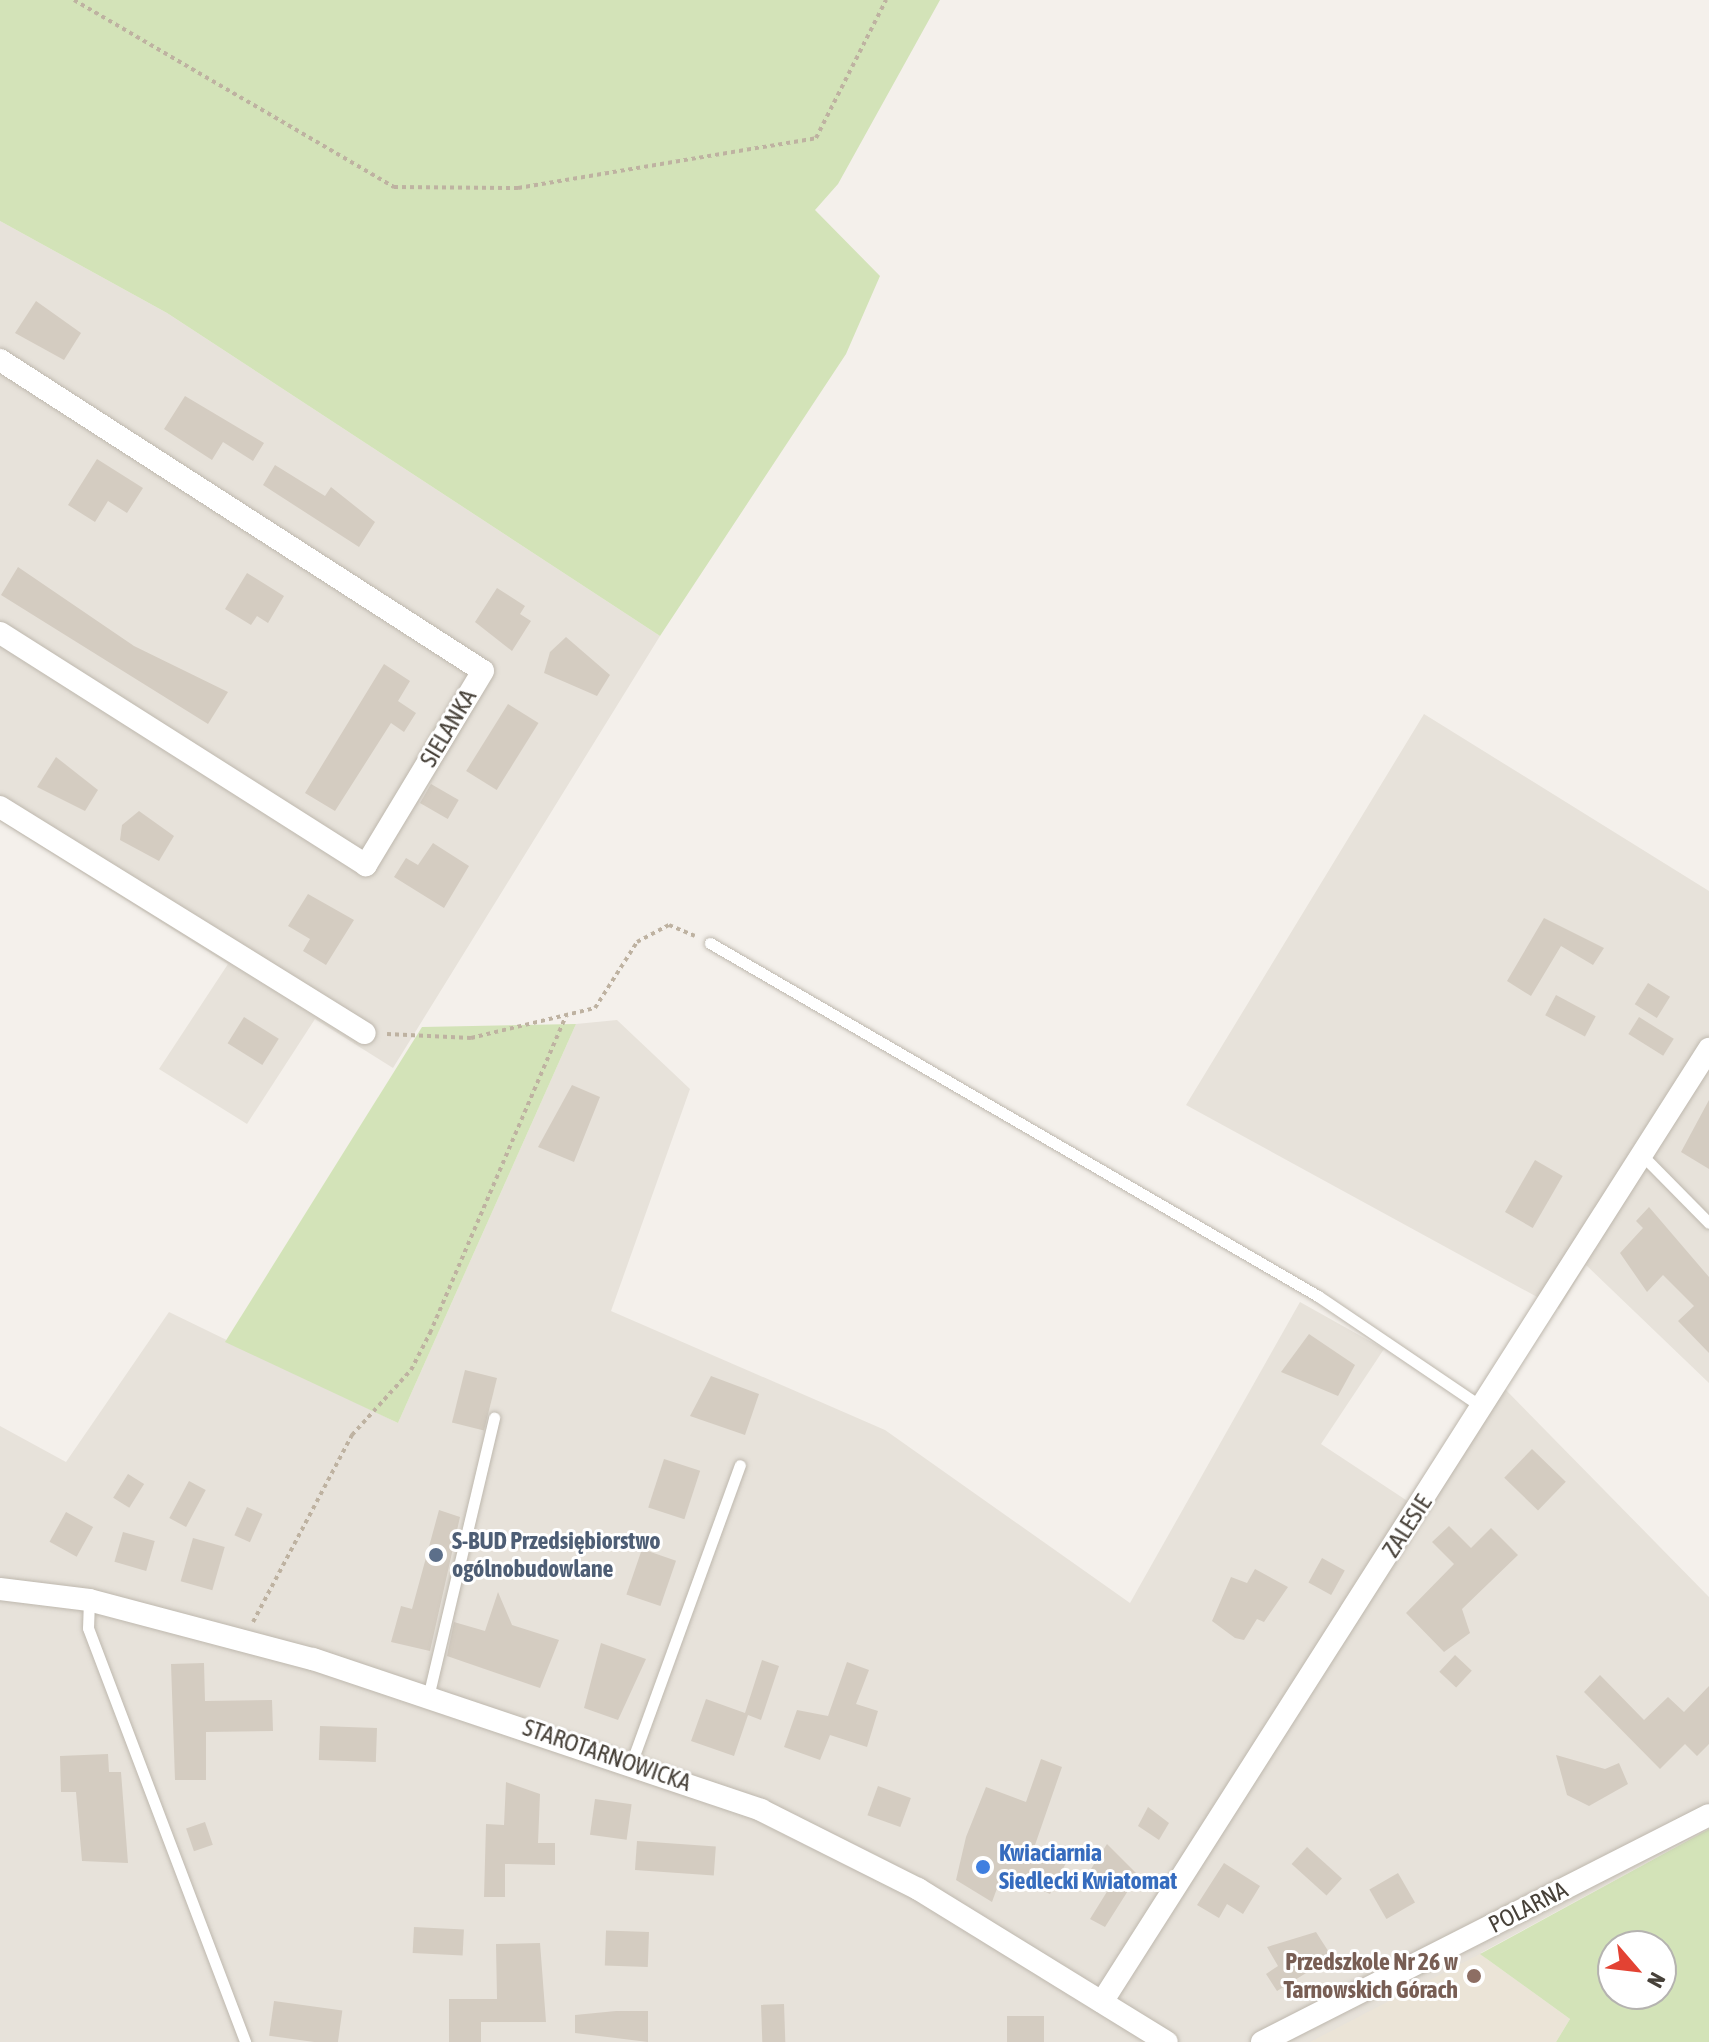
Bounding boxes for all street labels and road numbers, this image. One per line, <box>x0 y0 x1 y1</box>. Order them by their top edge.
street label: SIELANKA <box>414 684 482 772</box>
street label: ZALESIE <box>1376 1489 1438 1563</box>
street label: STAROTARNOWICKA <box>519 1713 695 1797</box>
street label: POLARNA <box>1484 1875 1572 1939</box>

